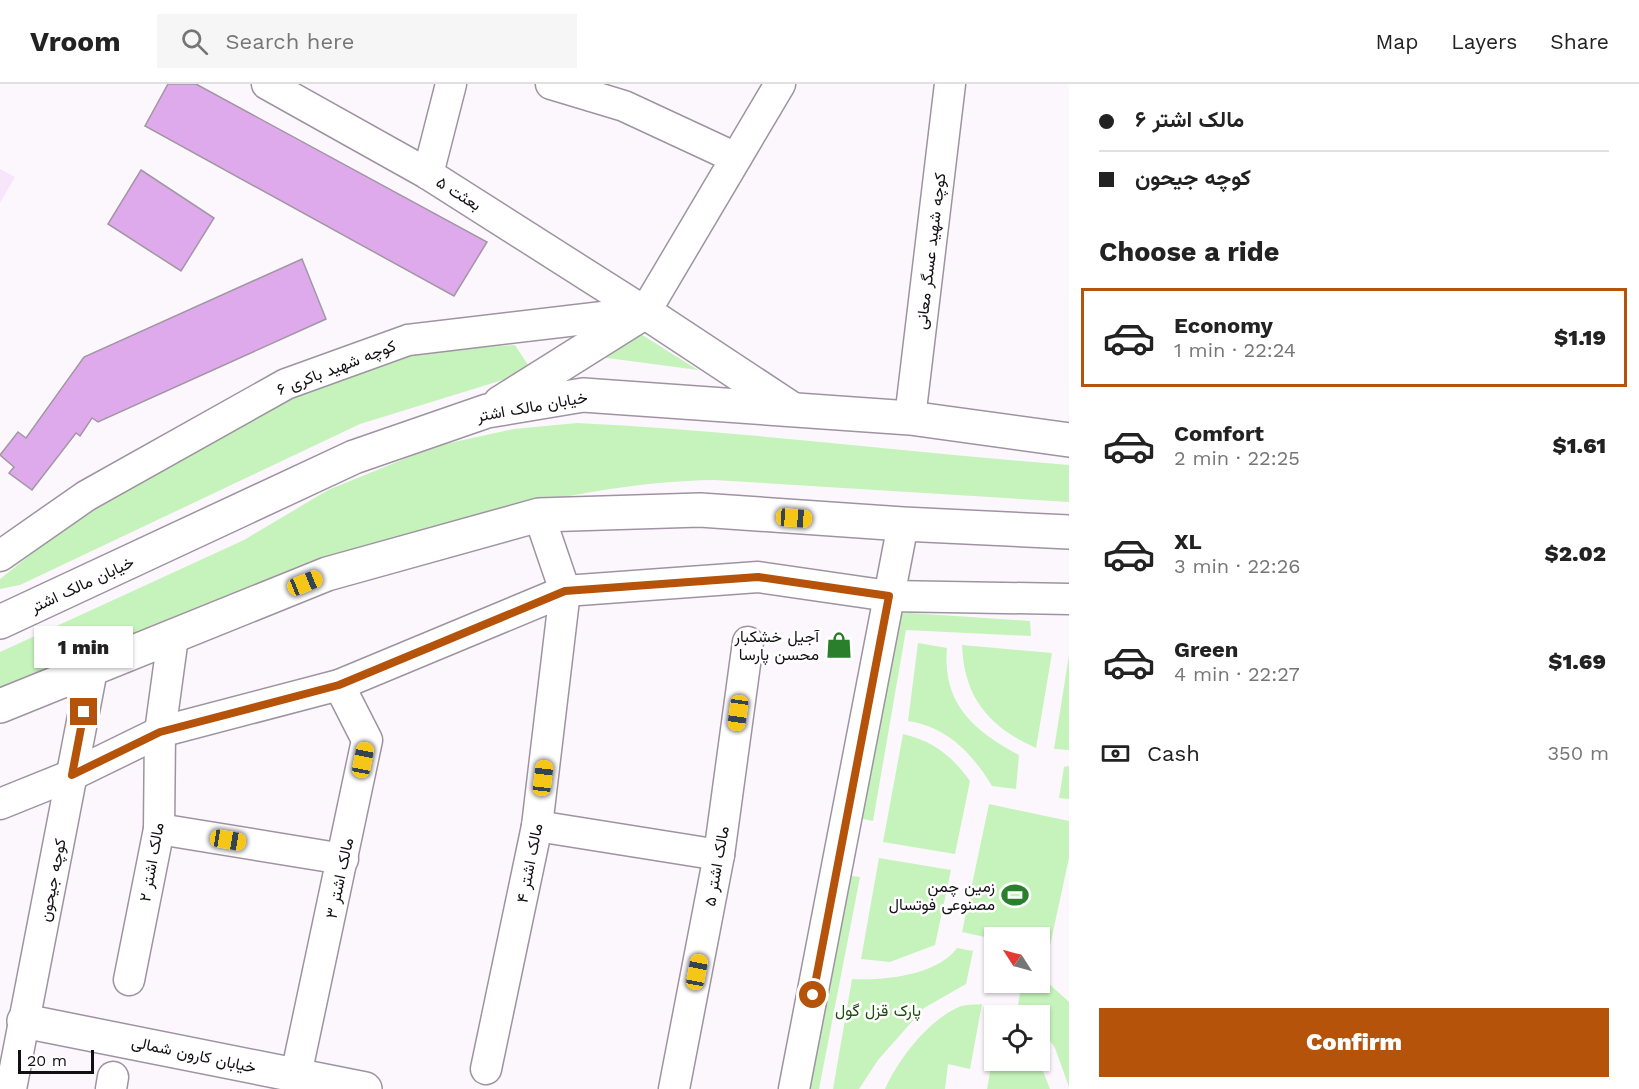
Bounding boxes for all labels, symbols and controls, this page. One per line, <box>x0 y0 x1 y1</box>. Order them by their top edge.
search box <box>157 14 577 68</box>
text: Vroom <box>30 25 121 58</box>
icon: search <box>178 25 211 58</box>
text: Search here <box>226 29 354 54</box>
text: Map <box>1375 29 1418 54</box>
text: Layers <box>1451 29 1517 54</box>
text: Share <box>1550 29 1609 54</box>
text: مالک اشتر ۶ <box>1135 107 1244 132</box>
text: کوچه جیحون <box>1135 165 1251 190</box>
street label: بعثت ۵ <box>433 172 485 215</box>
street label: کوچه شهید عسگر معانی <box>911 172 952 331</box>
text: Choose a ride <box>1099 236 1279 268</box>
icon: car <box>1102 311 1156 365</box>
text: Economy <box>1174 313 1273 338</box>
text: $1.19 <box>1554 325 1606 350</box>
street label: کوچه شهید باکری ۶ <box>274 336 399 401</box>
text: 1 min · 22:24 <box>1174 338 1296 362</box>
street label: خیابان مالک اشتر <box>474 387 589 427</box>
icon: car <box>1102 419 1156 473</box>
text: Comfort <box>1174 421 1264 446</box>
text: $1.61 <box>1553 433 1606 458</box>
text: 2 min · 22:25 <box>1174 446 1300 470</box>
car <box>775 508 813 528</box>
icon: car <box>1102 527 1156 581</box>
text: XL <box>1174 529 1202 554</box>
text: $2.02 <box>1545 541 1606 566</box>
street label: خیابان مالک اشتر <box>27 552 138 618</box>
text: 3 min · 22:26 <box>1174 554 1300 578</box>
car <box>285 568 325 598</box>
callout: 1 min <box>34 625 134 667</box>
place label: آجیل خشکبار محسن پارسا <box>733 627 820 666</box>
shop icon: آجیل خشکبار محسن پارسا <box>824 630 854 660</box>
text: 1 min <box>58 635 109 659</box>
icon: car <box>1102 635 1156 689</box>
text: Green <box>1174 637 1238 662</box>
text: $1.69 <box>1548 649 1606 674</box>
text: 4 min · 22:27 <box>1174 662 1300 686</box>
car <box>727 694 749 732</box>
route end <box>70 698 97 725</box>
icon: cash <box>1099 737 1132 770</box>
car <box>351 741 375 779</box>
text: Cash <box>1147 741 1200 766</box>
text: 350 m <box>1547 741 1609 765</box>
car <box>532 759 554 797</box>
street label: مالک اشتر ۲ <box>135 821 169 903</box>
street label: مالک اشتر ۴ <box>512 822 547 905</box>
street label: مالک اشتر ۵ <box>700 825 734 908</box>
car <box>209 828 247 852</box>
street label: مالک اشتر ۳ <box>322 836 358 920</box>
street label: کوچه جیحون <box>35 837 72 924</box>
place label: زمین چمن مصنوعی فوتسال <box>889 877 995 915</box>
sports icon: زمین چمن مصنوعی فوتسال <box>1000 880 1030 910</box>
north arrow <box>984 927 1050 993</box>
map controls <box>984 927 1050 1071</box>
car <box>685 953 709 991</box>
route start <box>799 981 826 1008</box>
park label: پارک قزل گول <box>835 1001 921 1022</box>
button: locate <box>984 1005 1050 1071</box>
button: Confirm <box>1099 1008 1609 1077</box>
street label: خیابان کارون شمالی <box>130 1032 258 1078</box>
scale bar <box>18 1047 94 1074</box>
text: 20 m <box>27 1051 67 1070</box>

